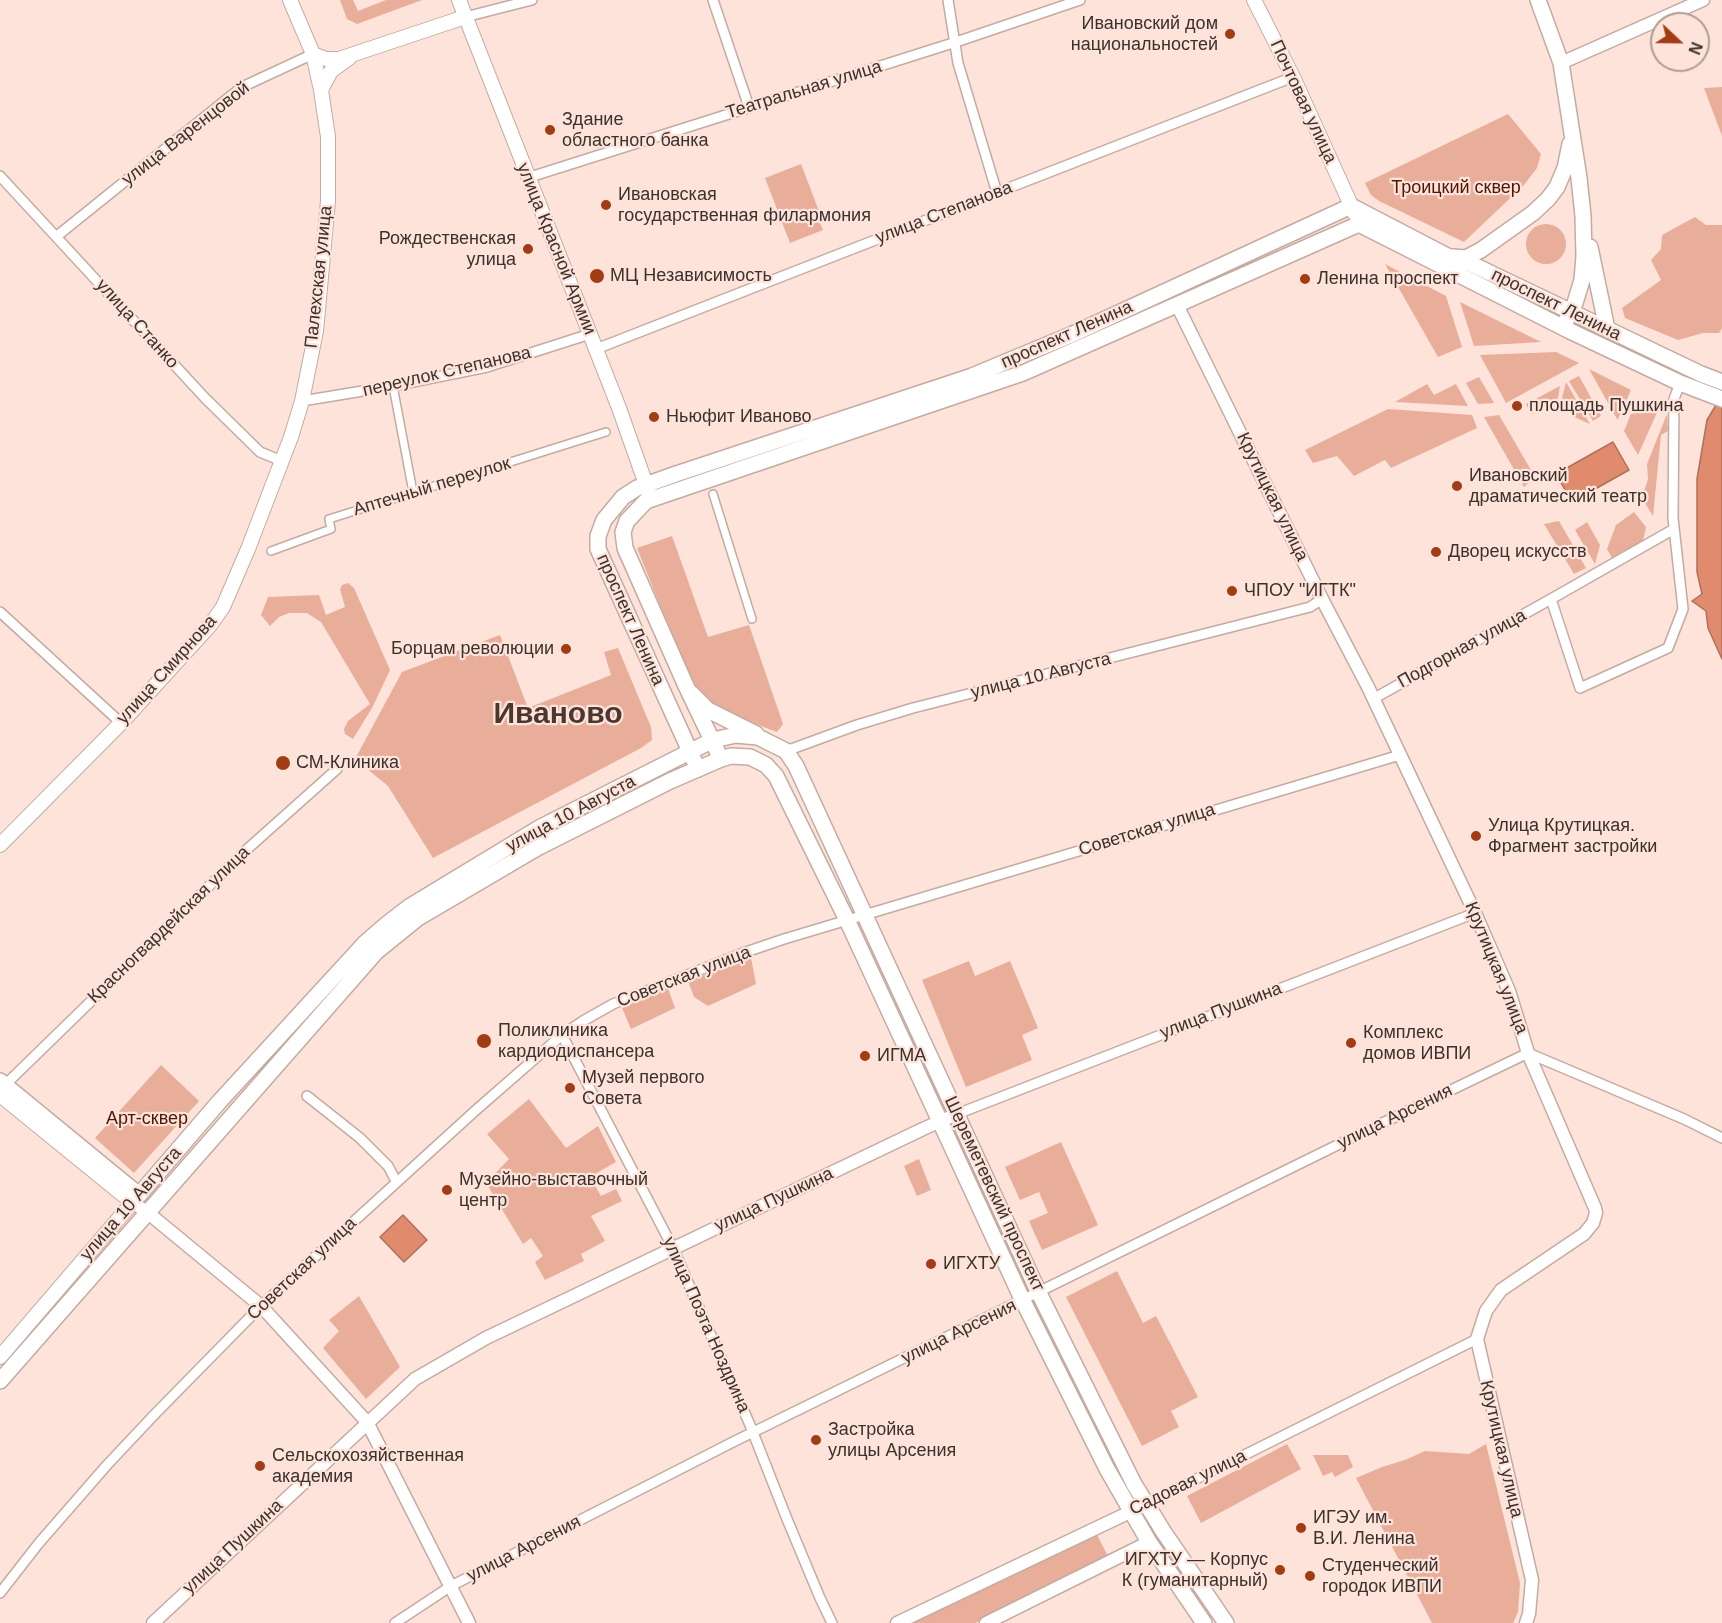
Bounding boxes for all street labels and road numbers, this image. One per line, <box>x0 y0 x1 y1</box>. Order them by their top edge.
street label: Почтовая улица <box>1265 37 1341 167</box>
street label: Театральная улица <box>723 56 885 124</box>
street label: улица Варенцовой <box>118 77 254 191</box>
street label: улица Красной Армии <box>512 160 600 338</box>
street label: улица Степанова <box>873 177 1015 249</box>
street label: Палехская улица <box>301 205 337 349</box>
street label: проспект Ленина <box>1488 264 1624 346</box>
street label: улица Станко <box>91 275 183 373</box>
street label: проспект Ленина <box>998 296 1136 374</box>
street label: переулок Степанова <box>361 342 533 402</box>
street label: Крутицкая улица <box>1232 429 1312 565</box>
street label: Аптечный переулок <box>351 453 513 521</box>
street label: проспект Ленина <box>591 551 669 689</box>
street label: Подгорная улица <box>1394 605 1530 693</box>
street label: улица Смирнова <box>112 611 222 729</box>
street label: улица 10 Августа <box>969 648 1113 704</box>
street label: улица 10 Августа <box>503 771 639 857</box>
street label: Советская улица <box>1076 799 1218 861</box>
street label: Красногвардейская улица <box>83 842 255 1008</box>
street label: Крутицкая улица <box>1460 899 1532 1037</box>
street label: Советская улица <box>614 942 754 1012</box>
street label: улица Пушкина <box>1157 978 1285 1044</box>
street label: улица Арсения <box>1334 1080 1456 1154</box>
street label: Шереметевский проспект <box>939 1093 1049 1295</box>
street label: улица 10 Августа <box>76 1143 186 1265</box>
street label: улица Пушкина <box>711 1163 837 1237</box>
street label: Советская улица <box>243 1213 361 1325</box>
street label: улица Поэта Ноздрина <box>657 1234 755 1416</box>
street label: улица Арсения <box>898 1295 1020 1369</box>
street label: Крутицкая улица <box>1475 1378 1527 1520</box>
street label: Садовая улица <box>1126 1445 1250 1521</box>
street label: улица Пушкина <box>179 1495 287 1599</box>
street label: улица Арсения <box>463 1511 585 1587</box>

